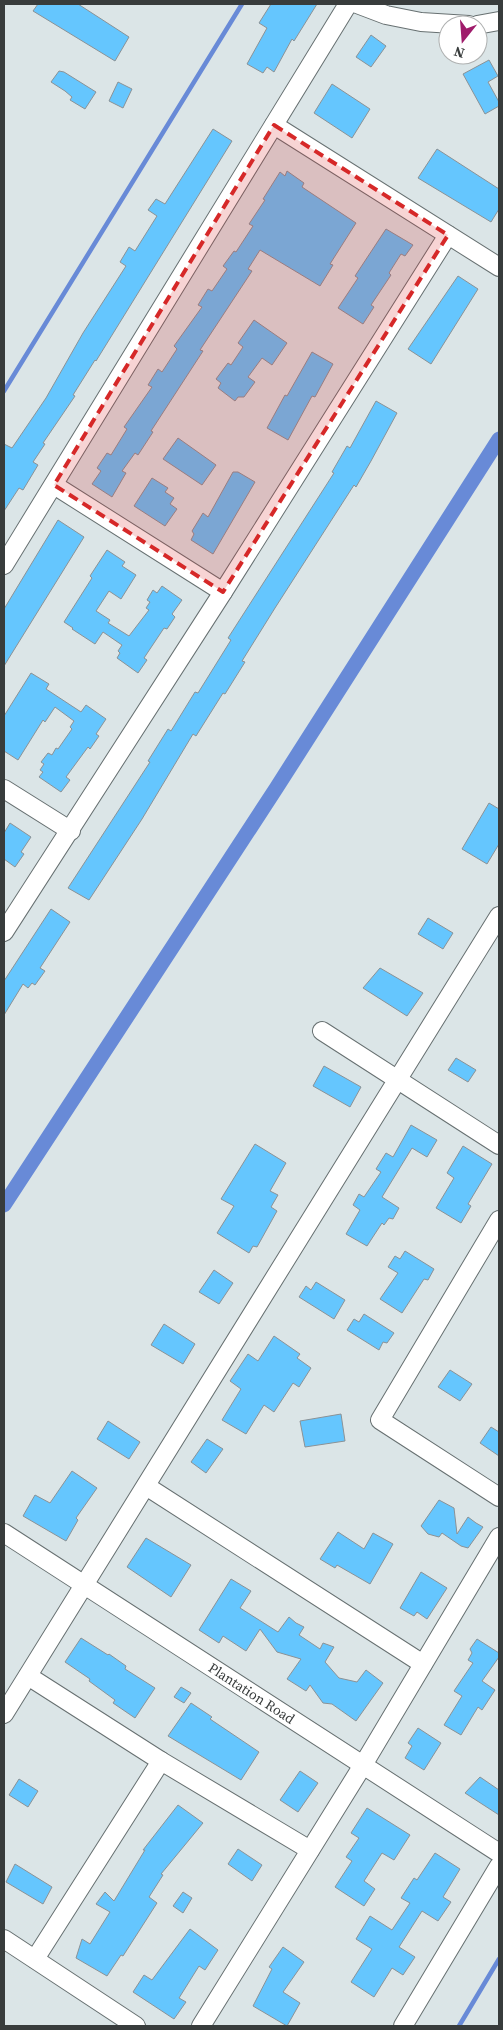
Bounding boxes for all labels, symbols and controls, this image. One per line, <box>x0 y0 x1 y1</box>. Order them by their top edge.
north arrow <box>438 15 488 65</box>
text: N <box>451 41 467 63</box>
street label: Plantation Road <box>205 1658 299 1729</box>

